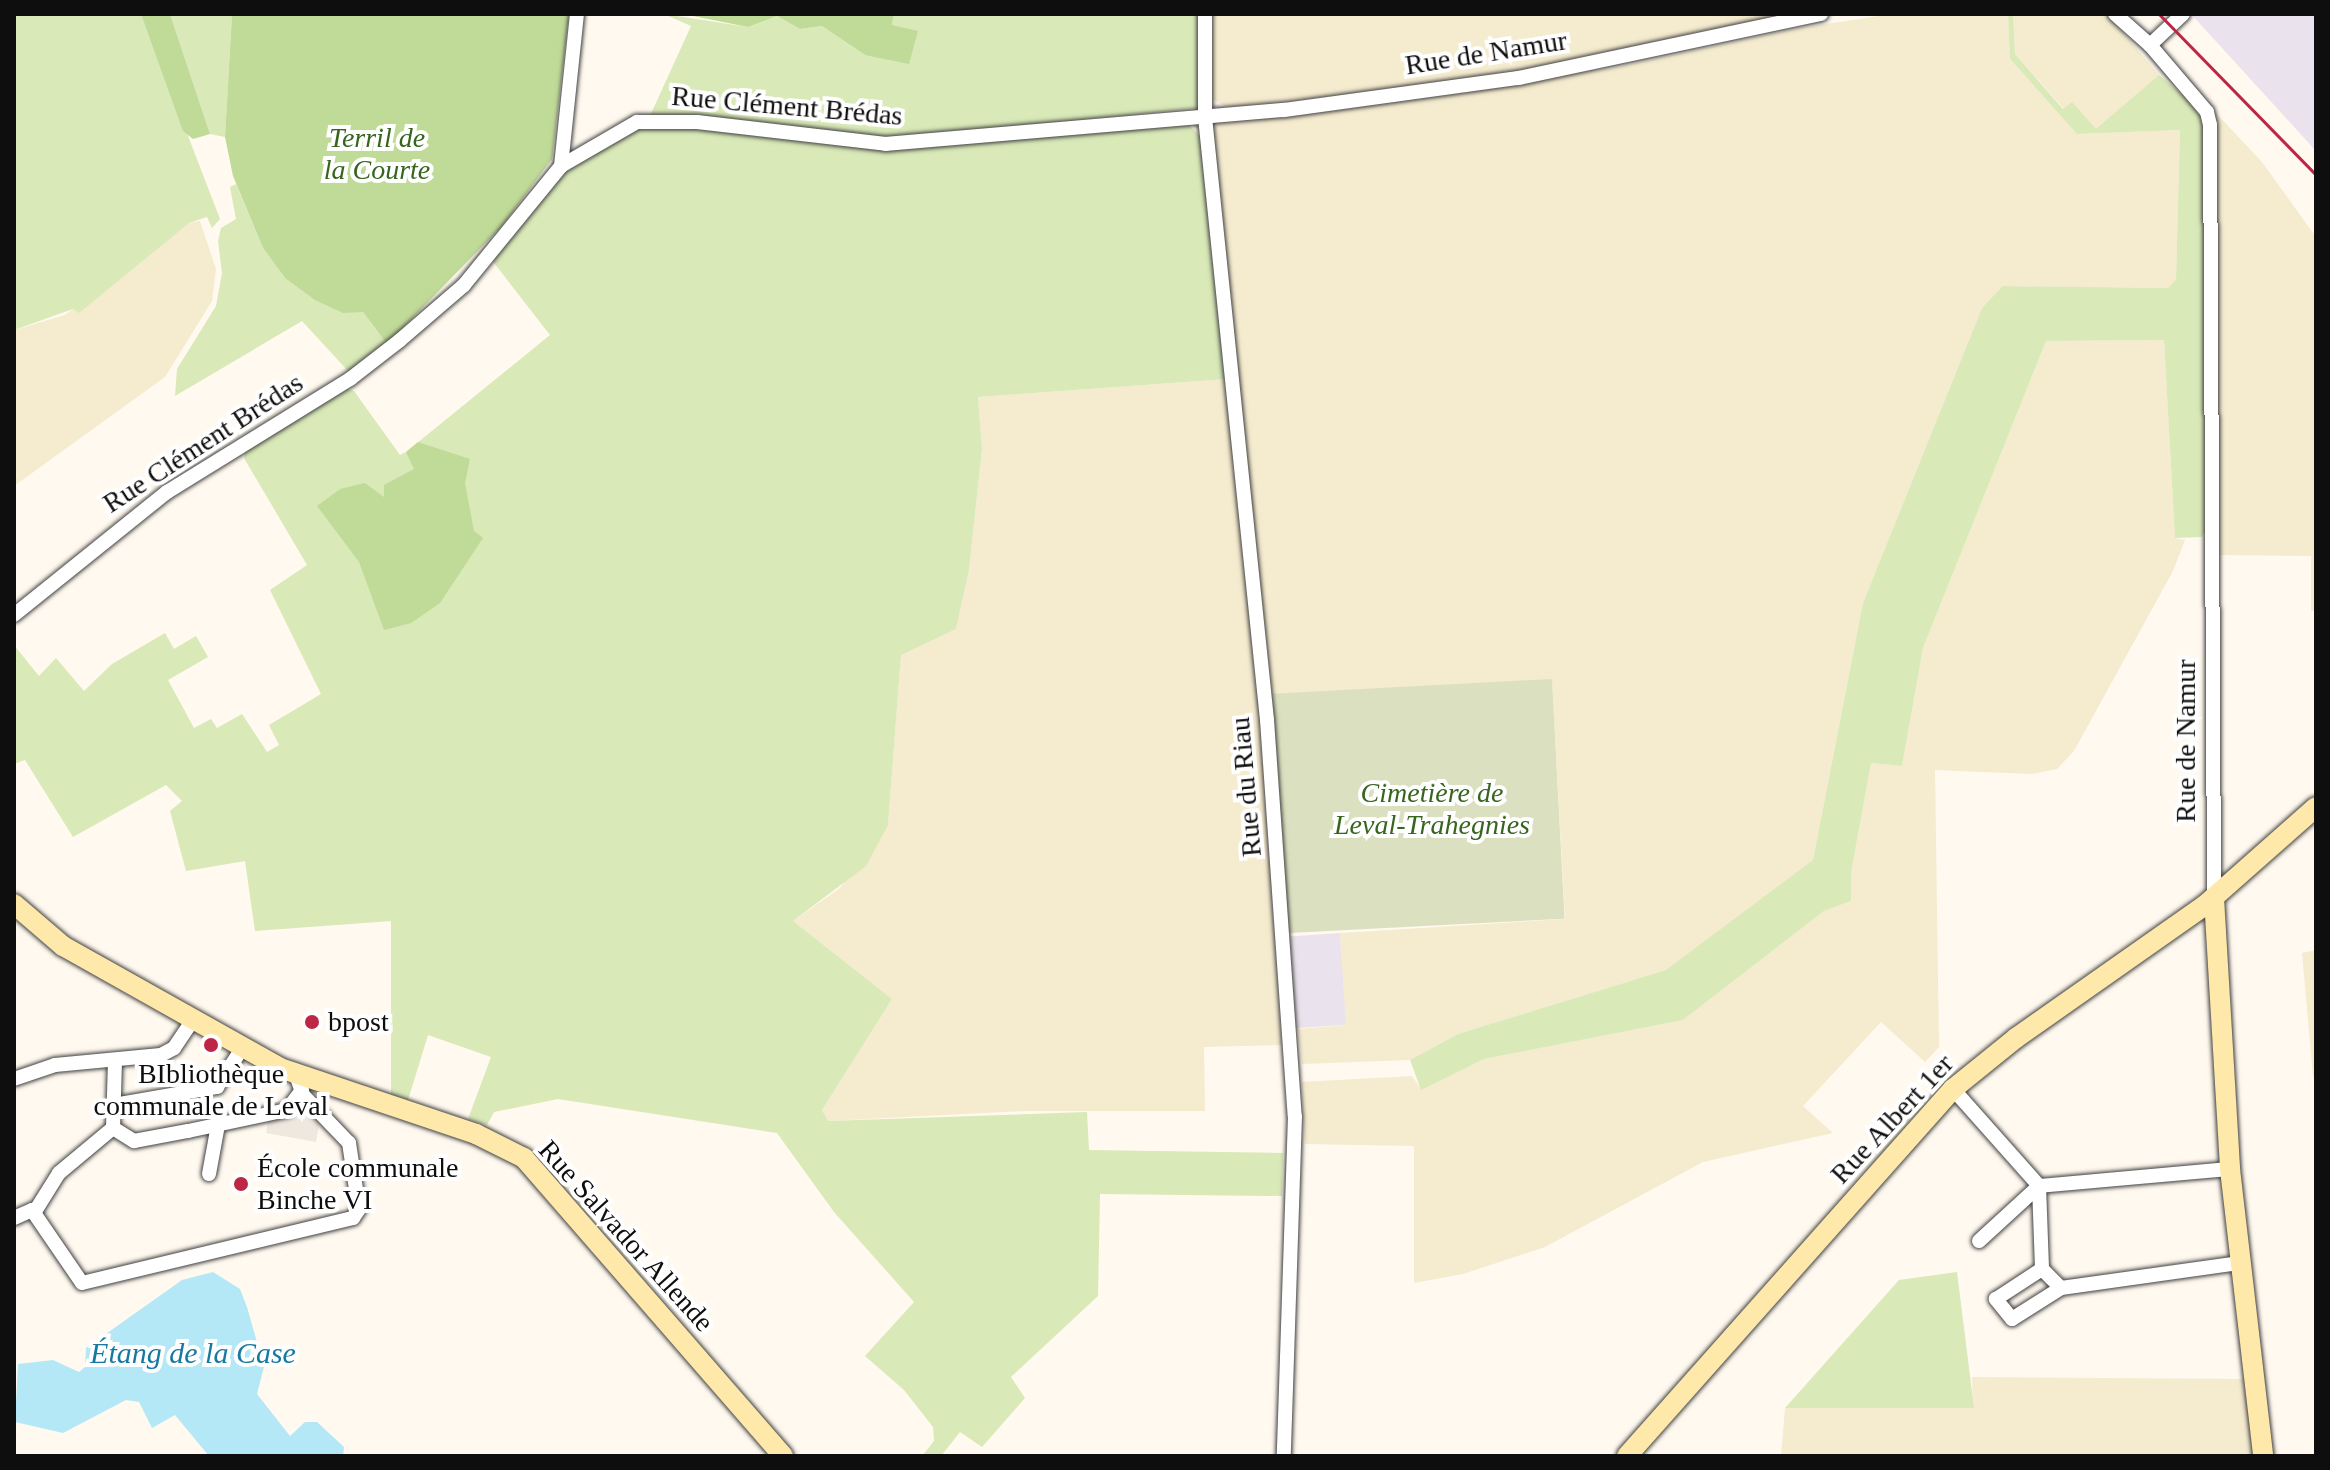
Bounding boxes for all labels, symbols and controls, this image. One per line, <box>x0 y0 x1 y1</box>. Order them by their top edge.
street label: Rue de Namur <box>1403 24 1569 82</box>
street label: Rue Clément Brédas <box>670 79 904 133</box>
park label: Terril de la Courte <box>324 121 430 187</box>
street label: Rue Clément Brédas <box>97 366 309 520</box>
street label: Rue de Namur <box>2169 659 2203 823</box>
street label: Rue du Riau <box>1223 716 1269 858</box>
park label: Cimetière de Leval-Trahegnies <box>1334 776 1530 842</box>
place label: bpost <box>328 1005 389 1039</box>
marker: bpost <box>303 1013 321 1031</box>
marker: BIbliothèque communale de Leval <box>202 1036 220 1054</box>
street label: Rue Albert 1er <box>1823 1047 1961 1191</box>
place label: BIbliothèque communale de Leval <box>94 1057 328 1123</box>
street label: Rue Salvador Allende <box>531 1133 721 1339</box>
place label: École communale Binche VI <box>257 1151 458 1217</box>
marker: École communale Binche VI <box>232 1175 250 1193</box>
water label: Étang de la Case <box>90 1335 296 1371</box>

